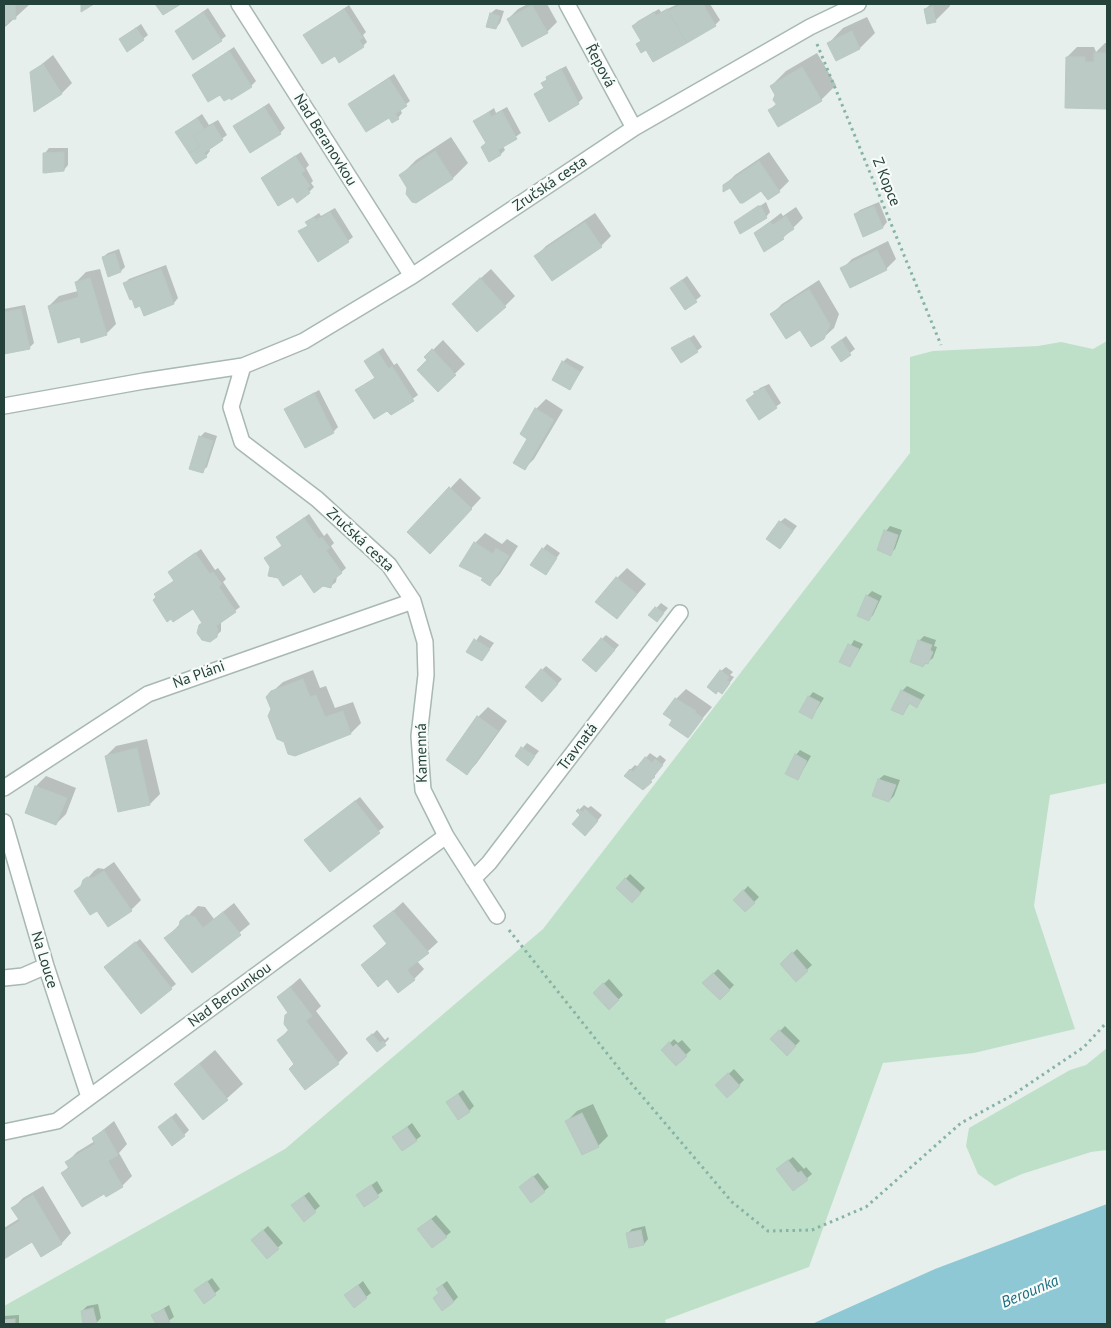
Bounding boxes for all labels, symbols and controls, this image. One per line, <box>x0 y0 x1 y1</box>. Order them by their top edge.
street label: Řepová <box>581 41 619 91</box>
street label: Nad Beranovkou <box>290 91 360 189</box>
street label: Zručská cesta <box>509 153 591 215</box>
street label: Z Kopce <box>868 155 904 209</box>
street label: Zručská cesta <box>323 504 397 576</box>
street label: Na Pláni <box>171 657 227 693</box>
street label: Travnatá <box>554 720 602 774</box>
street label: Kamenná <box>412 723 432 783</box>
street label: Na Louce <box>27 929 61 991</box>
street label: Nad Berounkou <box>185 959 275 1031</box>
water label: Berounka <box>998 1271 1062 1313</box>

